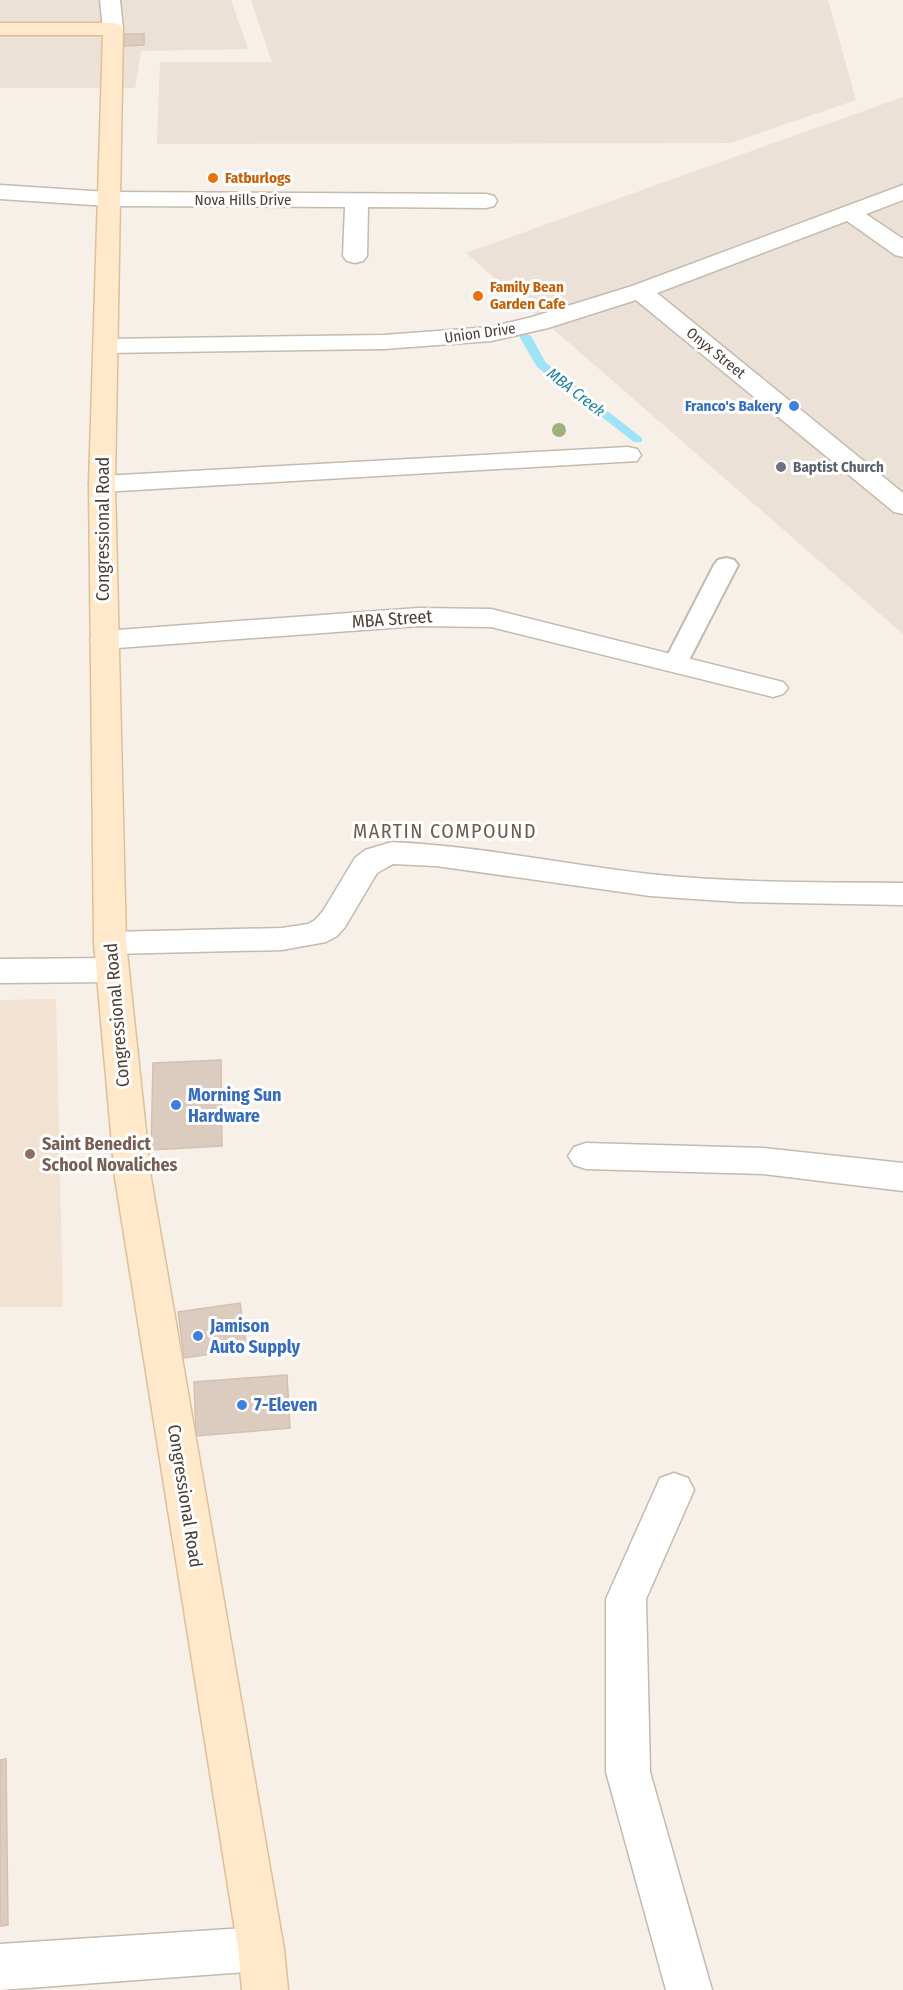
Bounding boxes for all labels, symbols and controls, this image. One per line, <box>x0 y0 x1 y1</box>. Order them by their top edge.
place label: Fatburlogs <box>225 169 291 187</box>
marker: Fatburlogs <box>206 171 220 185</box>
street label: Nova Hills Drive <box>195 191 291 209</box>
place label: Family Bean Garden Cafe <box>490 278 566 313</box>
marker: Family Bean Garden Cafe <box>471 289 485 303</box>
street label: Union Drive <box>443 319 517 347</box>
street label: Onyx Street <box>683 324 749 382</box>
water label: MBA Creek <box>543 364 609 420</box>
place label: Franco's Bakery <box>685 397 783 415</box>
marker: Franco's Bakery <box>787 399 801 413</box>
street label: Congressional Road <box>92 457 114 601</box>
place label: Baptist Church <box>793 458 884 476</box>
marker: Baptist Church <box>774 460 788 474</box>
street label: MBA Street <box>351 605 433 633</box>
district label: MARTIN COMPOUND <box>353 819 537 843</box>
street label: Congressional Road <box>100 942 134 1088</box>
place label: Morning Sun Hardware <box>188 1084 282 1127</box>
marker: Morning Sun Hardware <box>169 1098 183 1112</box>
place label: Saint Benedict School Novaliches <box>42 1133 178 1176</box>
marker: Saint Benedict School Novaliches <box>23 1147 37 1161</box>
place label: Jamison Auto Supply <box>209 1315 300 1358</box>
marker: Jamison Auto Supply <box>191 1329 205 1343</box>
place label: 7-Eleven <box>254 1394 317 1416</box>
marker: 7-Eleven <box>235 1398 249 1412</box>
street label: Congressional Road <box>163 1423 207 1569</box>

